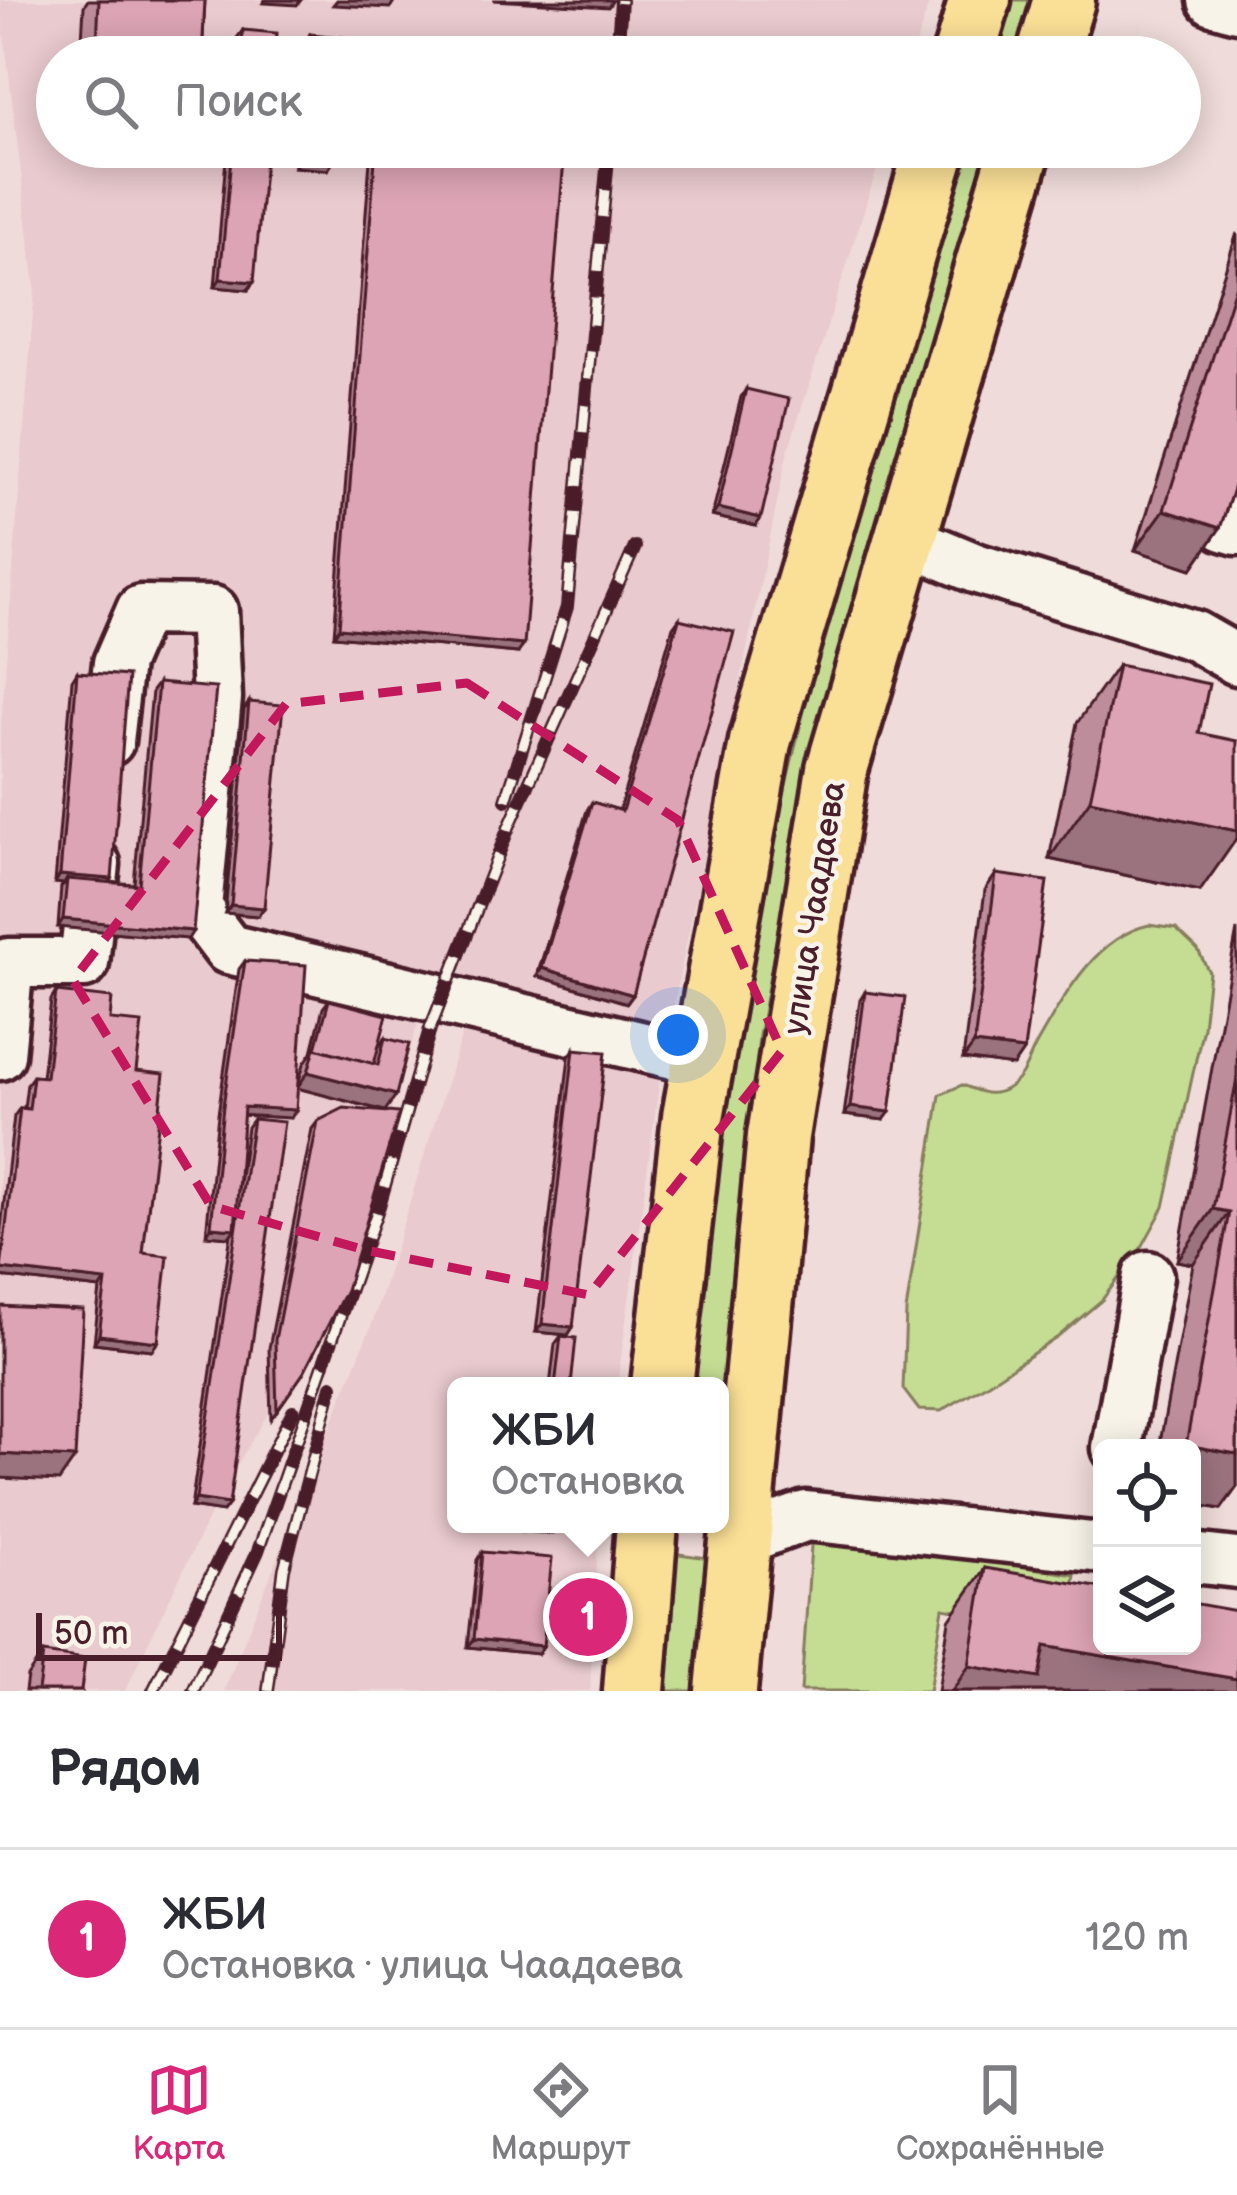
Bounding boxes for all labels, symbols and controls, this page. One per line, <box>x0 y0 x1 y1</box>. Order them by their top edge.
search box <box>36 36 1201 168</box>
icon: search <box>78 69 144 135</box>
text: Поиск <box>174 75 302 130</box>
street label: улица Чаадаева <box>775 779 855 1037</box>
your location <box>648 1005 708 1065</box>
popup <box>447 1377 729 1533</box>
text: ЖБИ <box>491 1404 597 1459</box>
map controls <box>1093 1439 1201 1655</box>
button: locate <box>1093 1439 1201 1547</box>
text: Остановка <box>491 1459 685 1506</box>
button: layers <box>1093 1547 1201 1655</box>
pin: 1 <box>549 1572 627 1662</box>
scale bar <box>36 1607 282 1660</box>
text: 50 m <box>54 1614 129 1654</box>
text: Рядом <box>48 1739 202 1800</box>
text: ЖБИ <box>162 1888 268 1943</box>
text: 1 <box>79 1915 95 1962</box>
text: 120 m <box>1085 1915 1189 1962</box>
text: Остановка · улица Чаадаева <box>162 1943 683 1990</box>
tab: Карта <box>133 2057 225 2169</box>
tab: Маршрут <box>491 2057 631 2169</box>
tab: Сохранённые <box>896 2057 1104 2169</box>

